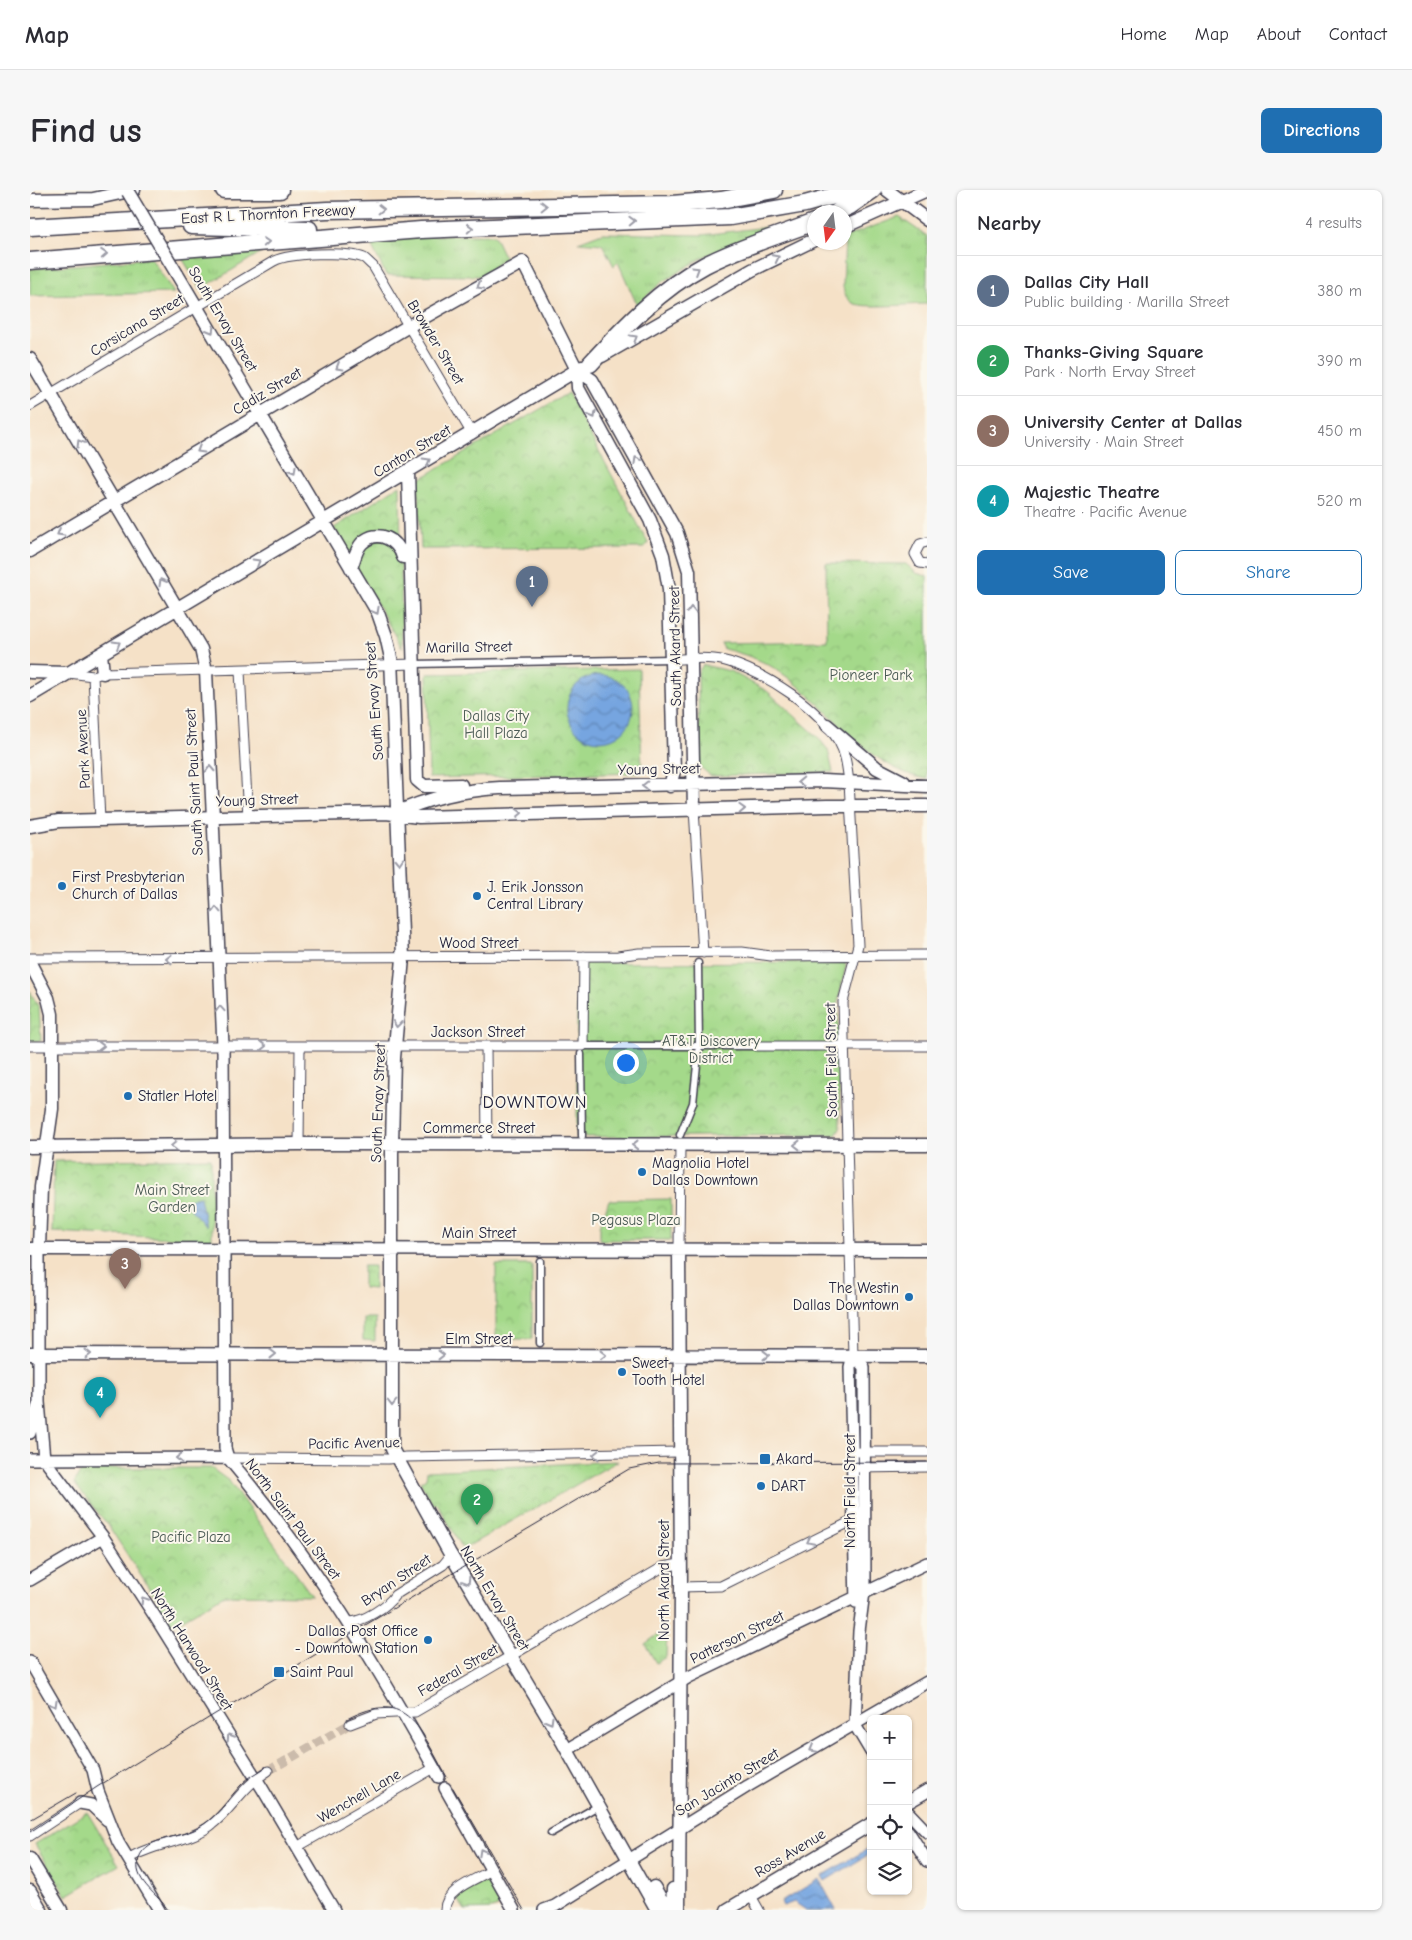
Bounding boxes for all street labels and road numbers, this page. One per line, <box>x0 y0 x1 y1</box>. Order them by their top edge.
street label: East R L Thornton Freeway <box>180 200 356 228</box>
street label: South Ervay Street <box>185 263 262 375</box>
street label: Corsicana Street <box>87 290 188 360</box>
street label: Browder Street <box>404 296 469 388</box>
street label: Cadiz Street <box>229 363 305 419</box>
street label: Canton Street <box>370 420 455 481</box>
street label: South Akard Street <box>665 585 685 706</box>
street label: Marilla Street <box>426 637 513 657</box>
street label: South Ervay Street <box>361 640 387 761</box>
street label: South Saint Paul Street <box>181 707 207 856</box>
street label: Park Avenue <box>72 708 94 789</box>
street label: Young Street <box>618 759 701 779</box>
street label: Young Street <box>215 790 299 810</box>
street label: Wood Street <box>440 934 519 952</box>
street label: South Field Street <box>821 1002 841 1117</box>
street label: Jackson Street <box>431 1023 526 1041</box>
street label: South Ervay Street <box>367 1042 389 1163</box>
street label: Commerce Street <box>423 1119 536 1137</box>
street label: Main Street <box>442 1224 517 1242</box>
street label: Elm Street <box>445 1330 513 1348</box>
street label: Pacific Avenue <box>308 1433 400 1453</box>
street label: North Field Street <box>841 1433 859 1548</box>
street label: North Saint Paul Street <box>242 1455 345 1584</box>
street label: North Akard Street <box>655 1519 673 1640</box>
street label: North Ervay Street <box>457 1542 534 1654</box>
street label: Bryan Street <box>358 1550 435 1610</box>
street label: North Harwood Street <box>147 1585 237 1714</box>
street label: Patterson Street <box>687 1606 787 1667</box>
street label: Federal Street <box>415 1639 502 1700</box>
street label: San Jacinto Street <box>672 1744 782 1820</box>
street label: Wenchell Lane <box>314 1765 404 1827</box>
street label: Ross Avenue <box>751 1824 829 1881</box>

